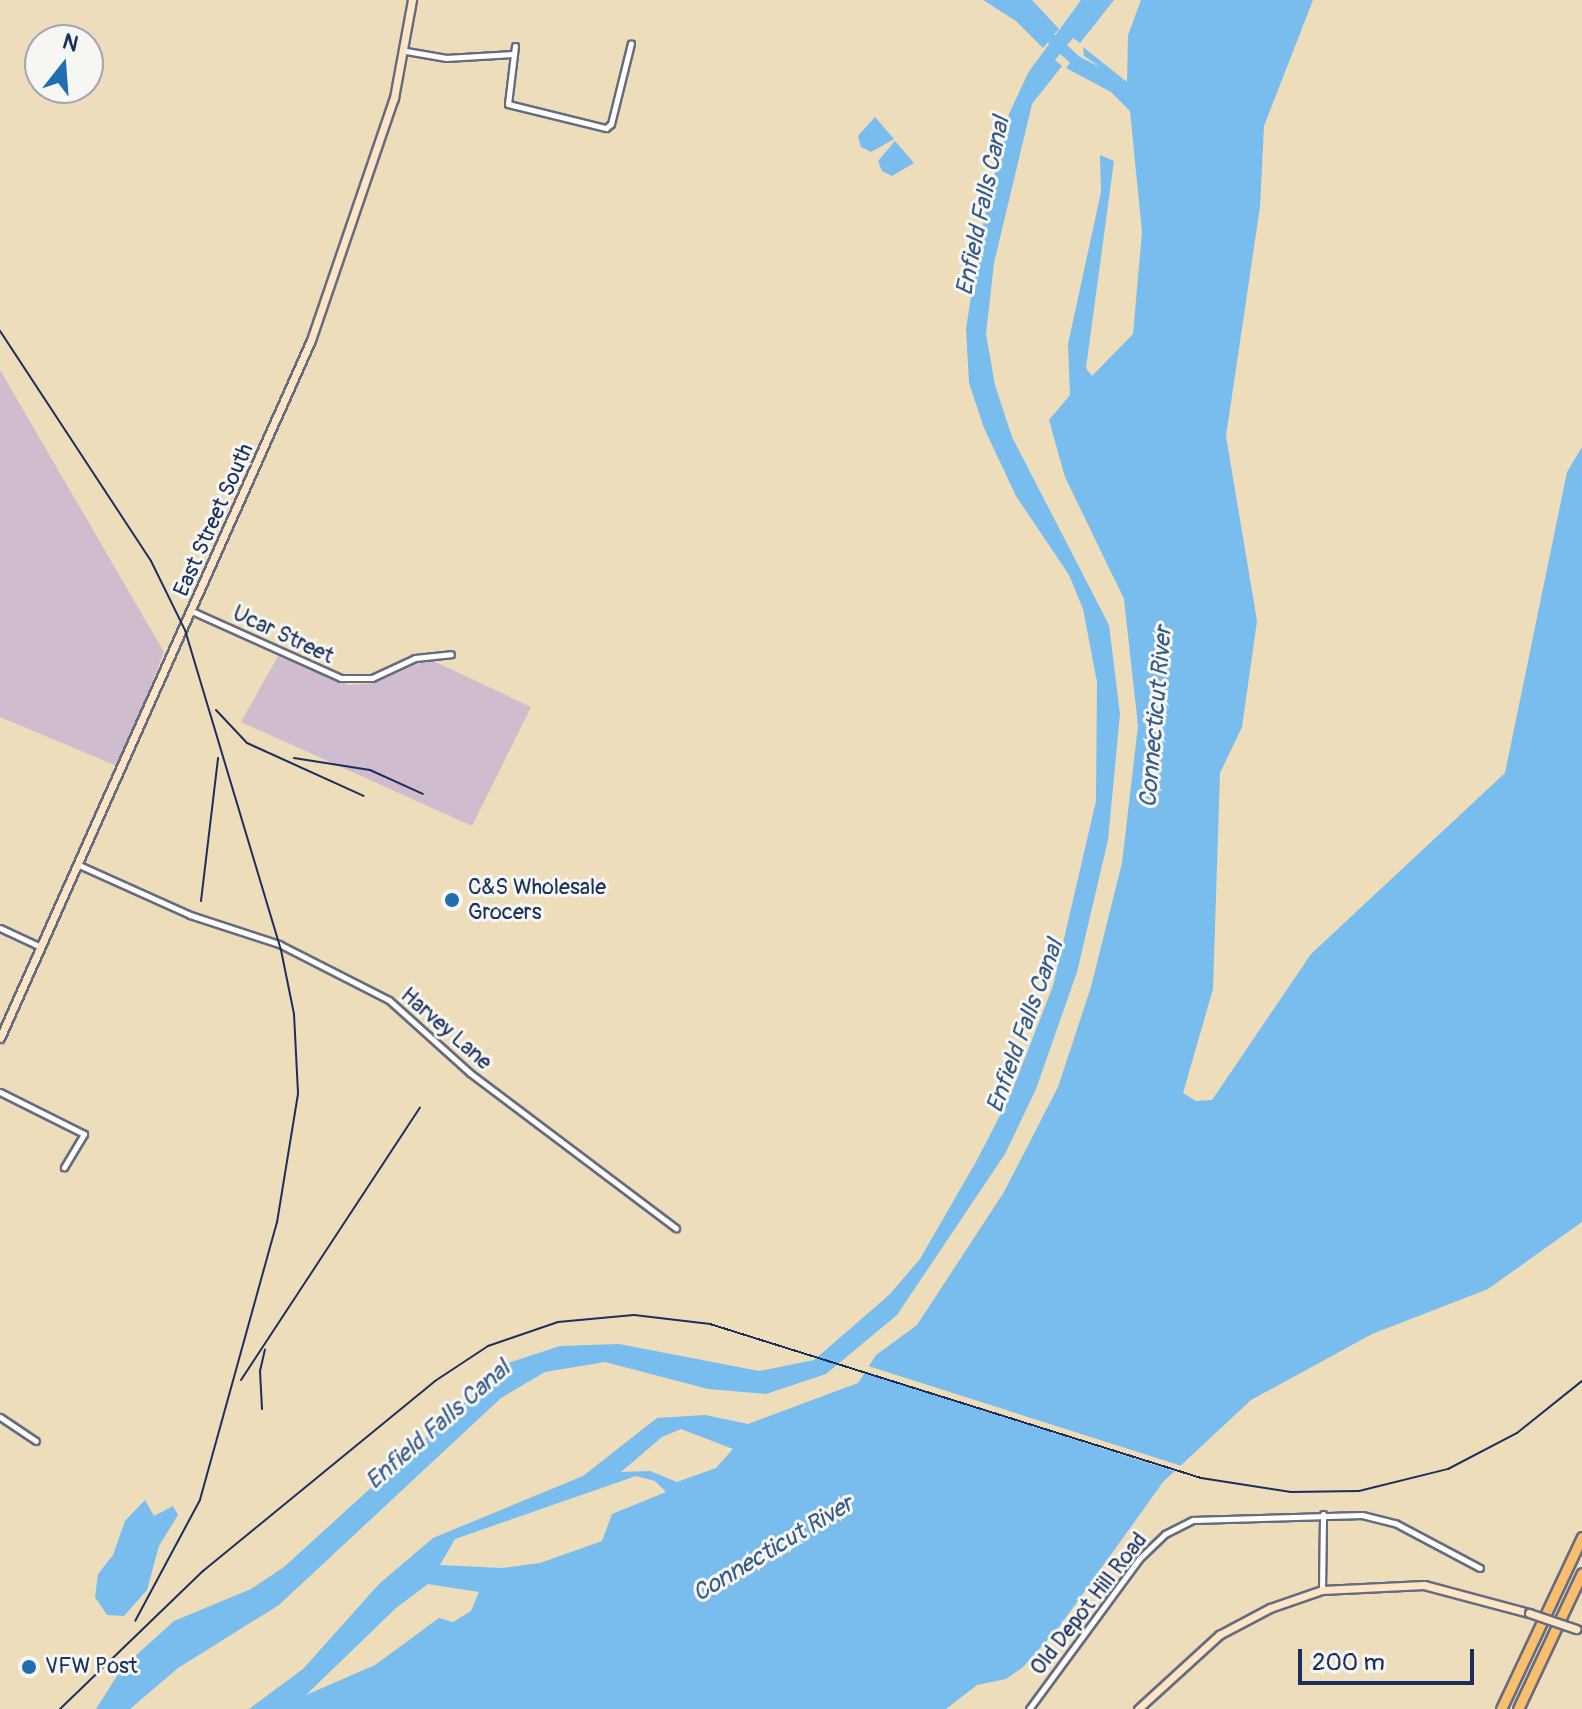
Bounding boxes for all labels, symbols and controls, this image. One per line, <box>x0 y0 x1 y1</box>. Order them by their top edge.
north arrow <box>24 24 104 104</box>
text: N <box>59 27 82 59</box>
water label: Enfield Falls Canal <box>950 114 1016 298</box>
street label: East Street South <box>168 440 260 600</box>
street label: Ucar Street <box>228 600 338 670</box>
water label: Connecticut River <box>1134 625 1178 809</box>
place label: C&S Wholesale Grocers <box>468 874 606 926</box>
marker: C&S Wholesale Grocers <box>443 891 461 909</box>
water label: Enfield Falls Canal <box>980 936 1070 1116</box>
street label: Harvey Lane <box>395 982 497 1076</box>
water label: Enfield Falls Canal <box>360 1354 516 1496</box>
water label: Connecticut River <box>688 1490 858 1608</box>
street label: Old Depot Hill Road <box>1025 1527 1153 1681</box>
scale bar <box>1302 1633 1478 1683</box>
text: 200 m <box>1312 1648 1385 1677</box>
place label: VFW Post <box>45 1654 138 1680</box>
marker: VFW Post <box>20 1658 38 1676</box>

